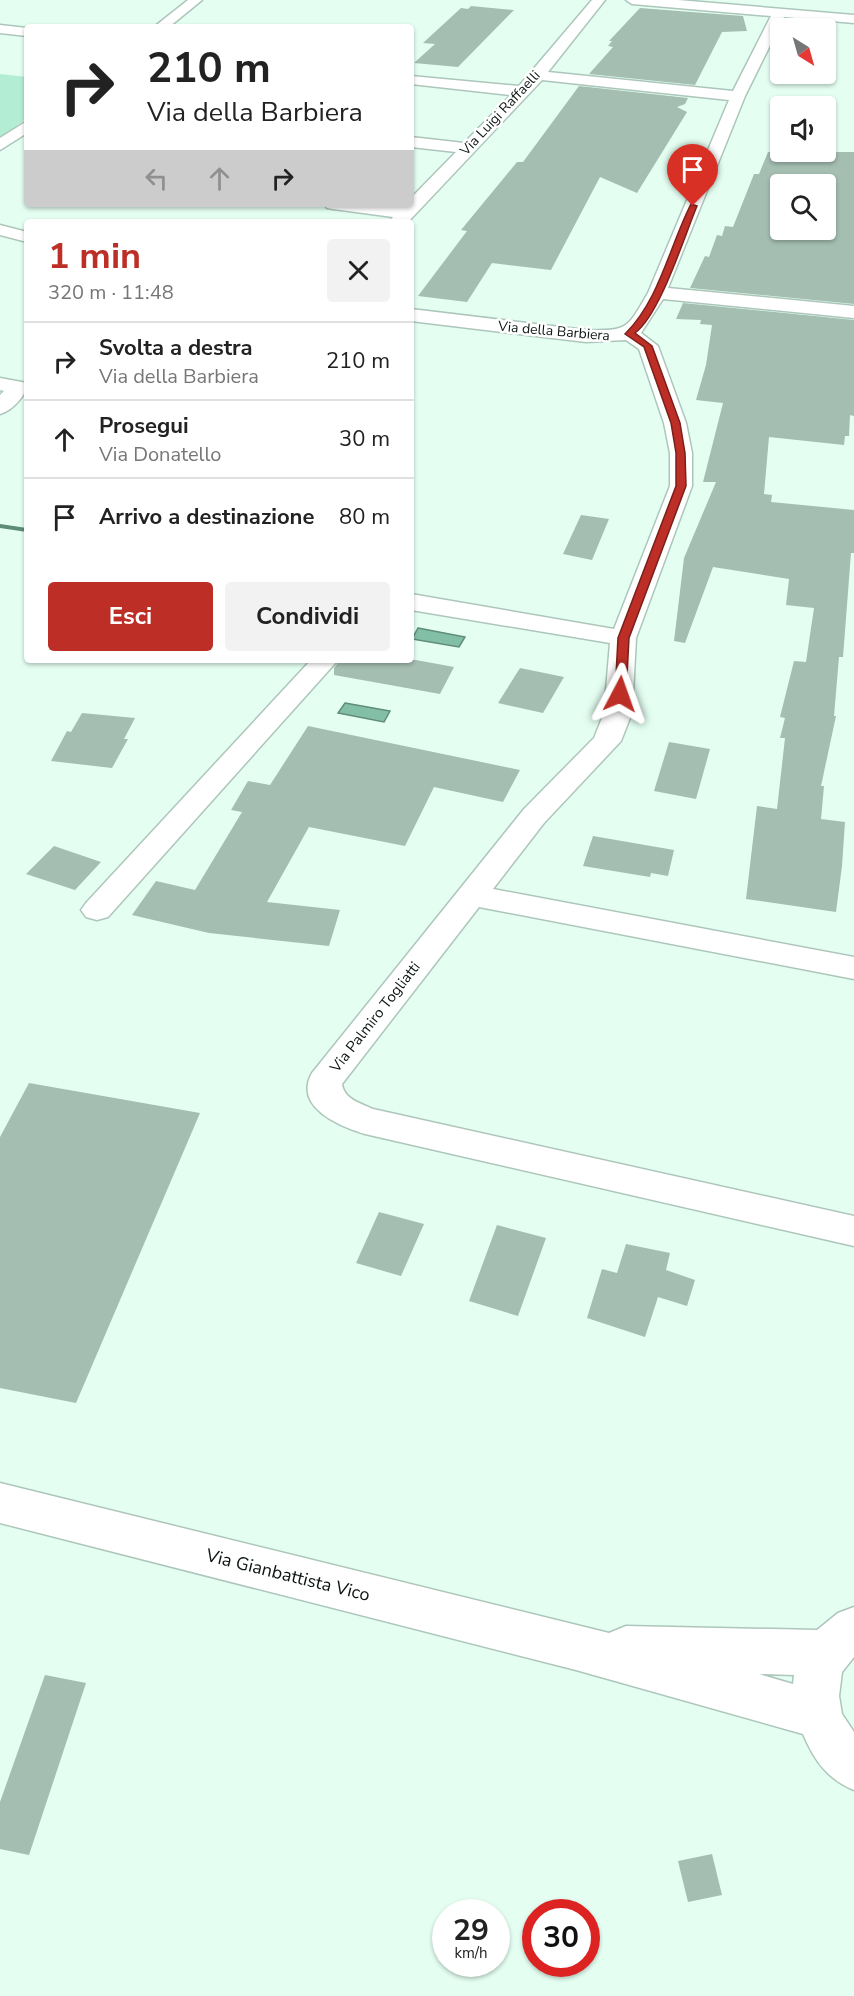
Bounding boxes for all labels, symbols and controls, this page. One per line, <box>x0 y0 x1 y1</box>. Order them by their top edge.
north arrow <box>770 18 836 84</box>
map controls <box>770 18 836 240</box>
text: 210 m <box>147 40 271 97</box>
icon: right <box>48 48 126 126</box>
street label: Via Luigi Raffaelli <box>455 66 544 160</box>
text: Via della Barbiera <box>147 94 363 131</box>
button: sound <box>770 96 836 162</box>
pin <box>667 144 718 206</box>
icon: arrive <box>676 153 709 186</box>
icon: left <box>140 162 173 195</box>
icon: ahead <box>203 162 236 195</box>
icon: right <box>266 162 299 195</box>
button: search <box>770 174 836 240</box>
text: 1 min <box>48 232 141 281</box>
button: close <box>327 239 390 302</box>
text: 320 m · 11:48 <box>48 279 174 306</box>
street label: Via della Barbiera <box>496 317 611 345</box>
text: Svolta a destra <box>99 333 253 363</box>
icon: right <box>48 345 81 378</box>
text: 210 m <box>326 346 390 376</box>
text: Via della Barbiera <box>99 363 259 390</box>
text: Prosegui <box>99 411 189 441</box>
icon: ahead <box>48 423 81 456</box>
text: 30 m <box>339 424 390 454</box>
text: Via Donatello <box>99 441 221 468</box>
icon: arrive <box>48 501 81 534</box>
text: Arrivo a destinazione <box>99 502 314 532</box>
text: 80 m <box>339 502 390 532</box>
button: Esci <box>48 582 213 651</box>
button: Condividi <box>225 582 390 651</box>
position arrow <box>588 662 652 726</box>
street label: Via Palmiro Togliatti <box>325 957 425 1077</box>
street label: Via Gianbattista Vico <box>203 1543 372 1607</box>
speed limit sign: 30 <box>522 1899 600 1977</box>
text: 29 <box>453 1910 489 1951</box>
text: km/h <box>454 1943 488 1963</box>

